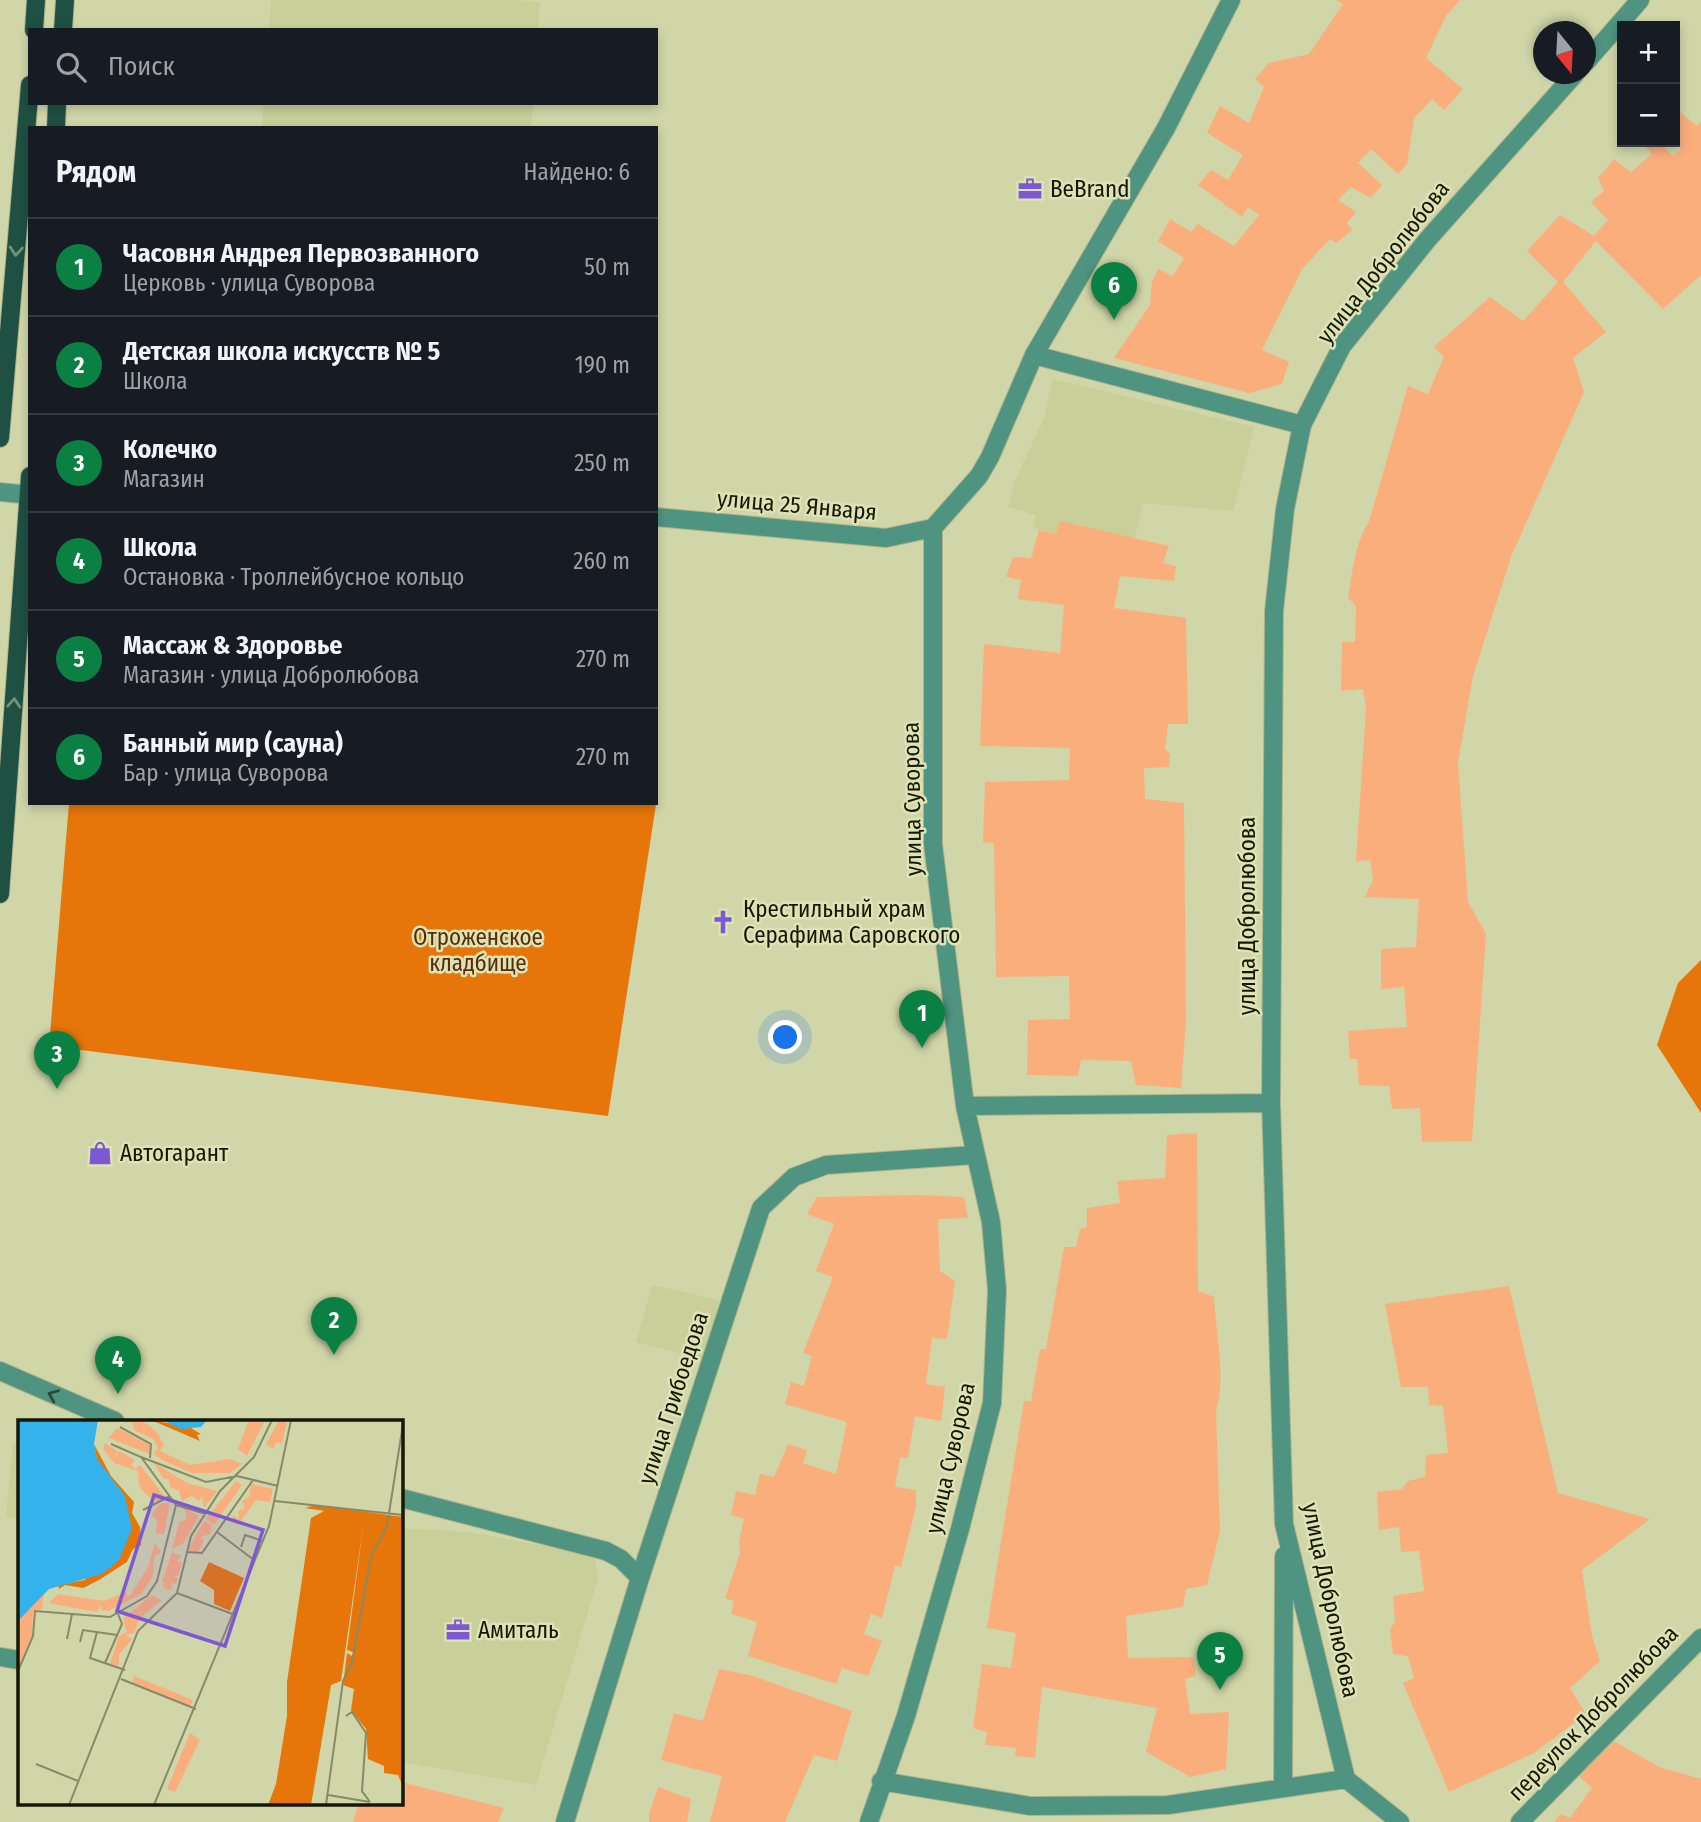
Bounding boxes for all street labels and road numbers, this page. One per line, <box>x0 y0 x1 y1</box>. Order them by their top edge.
street label: улица Добролюбова <box>1311 175 1455 349</box>
street label: улица 25 Января <box>716 484 878 526</box>
street label: улица Суворова <box>897 722 927 876</box>
street label: улица Добролюбова <box>1233 817 1261 1015</box>
street label: улица Грибоедова <box>632 1308 714 1488</box>
street label: улица Суворова <box>919 1380 981 1536</box>
street label: улица Добролюбова <box>1297 1500 1365 1700</box>
street label: переулок Добролюбова <box>1502 1620 1684 1806</box>

